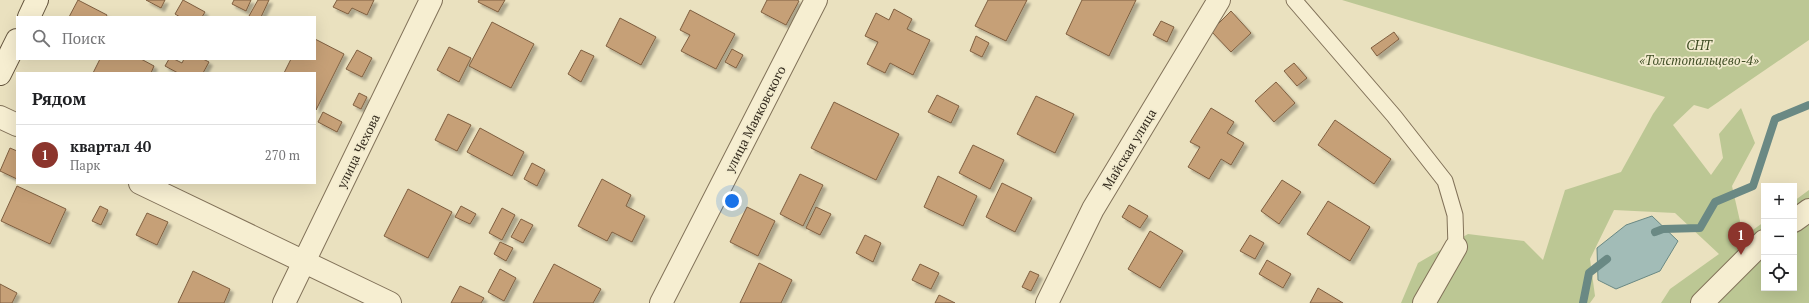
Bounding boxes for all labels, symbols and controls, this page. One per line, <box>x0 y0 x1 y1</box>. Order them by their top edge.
search box <box>16 16 316 60</box>
icon: search <box>30 27 52 49</box>
text: Поиск <box>62 28 105 48</box>
park label: СНТ «Толстопальцево-4» <box>1639 36 1759 69</box>
street label: улица Маяковского <box>720 63 790 176</box>
text: Рядом <box>32 87 86 110</box>
street label: Майская улица <box>1098 105 1160 193</box>
street label: улица Чехова <box>332 110 384 192</box>
text: квартал 40 <box>70 136 151 156</box>
text: 1 <box>41 146 49 164</box>
text: 270 m <box>265 146 300 164</box>
text: Парк <box>70 156 100 174</box>
map controls <box>1761 183 1797 291</box>
button: + <box>1761 183 1797 219</box>
your location <box>722 191 742 211</box>
button: − <box>1761 219 1797 255</box>
pin: 1 <box>1728 222 1754 255</box>
button: locate <box>1761 255 1797 291</box>

